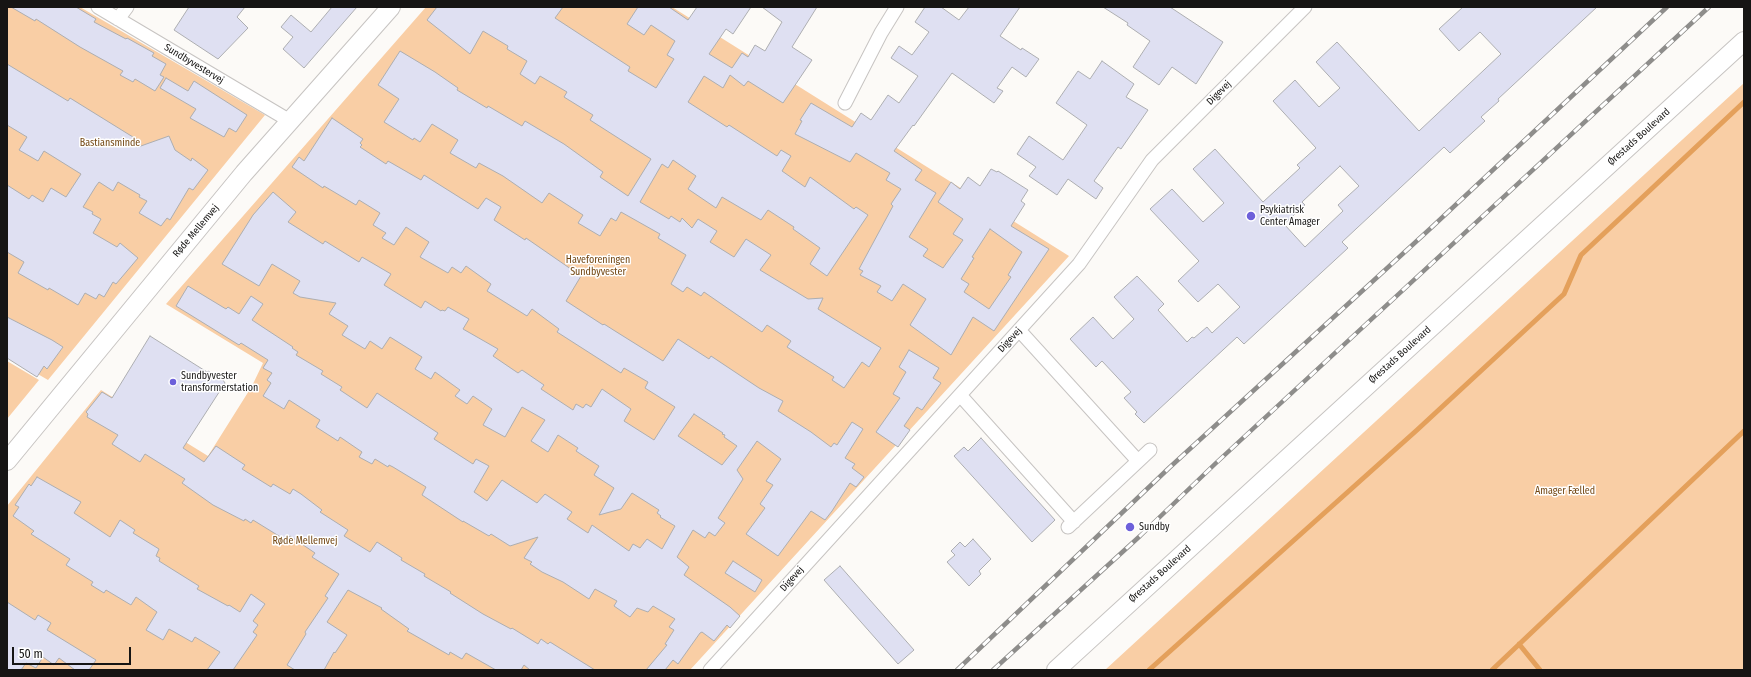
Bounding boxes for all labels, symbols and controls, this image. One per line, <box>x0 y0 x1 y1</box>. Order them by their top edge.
street label: Sundbyvestervej <box>162 41 226 87</box>
street label: Digevej <box>1204 78 1234 108</box>
street label: Ørestads Boulevard <box>1605 106 1673 168</box>
park label: Bastiansminde <box>80 137 140 149</box>
street label: Røde Mellemvej <box>171 202 221 260</box>
place label: Psykiatrisk Center Amager <box>1260 204 1320 228</box>
marker: Psykiatrisk Center Amager <box>1245 210 1257 222</box>
park label: Haveforeningen Sundbyvester <box>566 254 630 278</box>
street label: Ørestads Boulevard <box>1366 324 1434 386</box>
street label: Digevej <box>996 325 1024 355</box>
place label: Sundbyvester transformerstation <box>181 370 258 394</box>
marker: Sundbyvester transformerstation <box>168 377 178 387</box>
park label: Amager Fælled <box>1535 485 1595 497</box>
marker: Sundby <box>1124 521 1136 533</box>
place label: Sundby <box>1139 521 1170 533</box>
park label: Røde Mellemvej <box>273 535 337 547</box>
street label: Ørestads Boulevard <box>1126 543 1194 605</box>
street label: Digevej <box>778 564 806 594</box>
scale bar <box>14 639 133 665</box>
text: 50 m <box>19 647 43 661</box>

